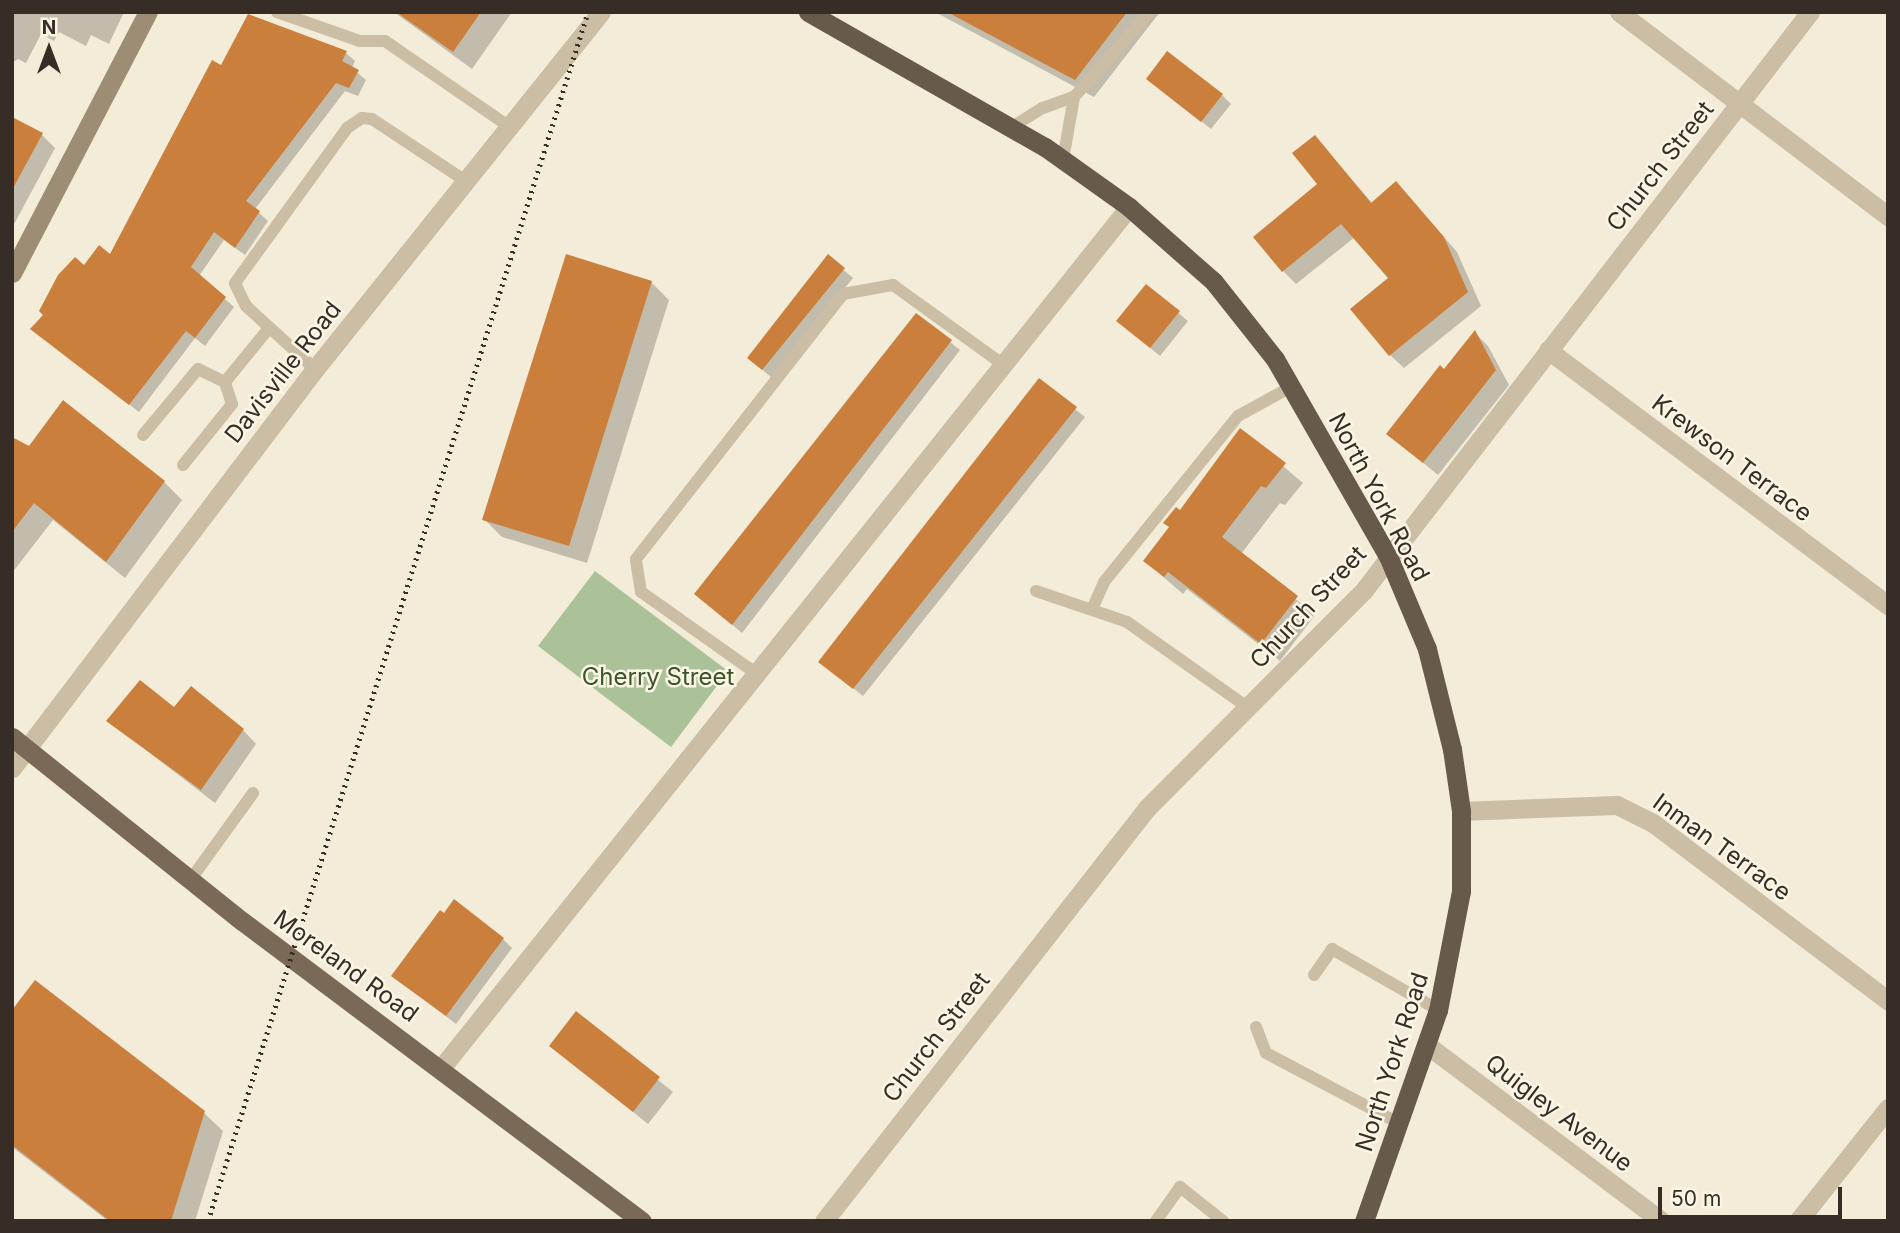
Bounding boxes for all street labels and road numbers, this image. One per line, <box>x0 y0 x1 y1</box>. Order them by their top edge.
street label: Church Street <box>1600 95 1720 237</box>
street label: Davisville Road <box>219 295 347 449</box>
street label: Krewson Terrace <box>1646 388 1818 528</box>
street label: North York Road <box>1322 408 1436 586</box>
street label: Church Street <box>1244 540 1372 674</box>
street label: Inman Terrace <box>1647 787 1797 907</box>
street label: Moreland Road <box>268 904 424 1028</box>
street label: Church Street <box>876 966 996 1108</box>
street label: North York Road <box>1349 969 1435 1155</box>
street label: Quigley Avenue <box>1480 1048 1638 1178</box>

